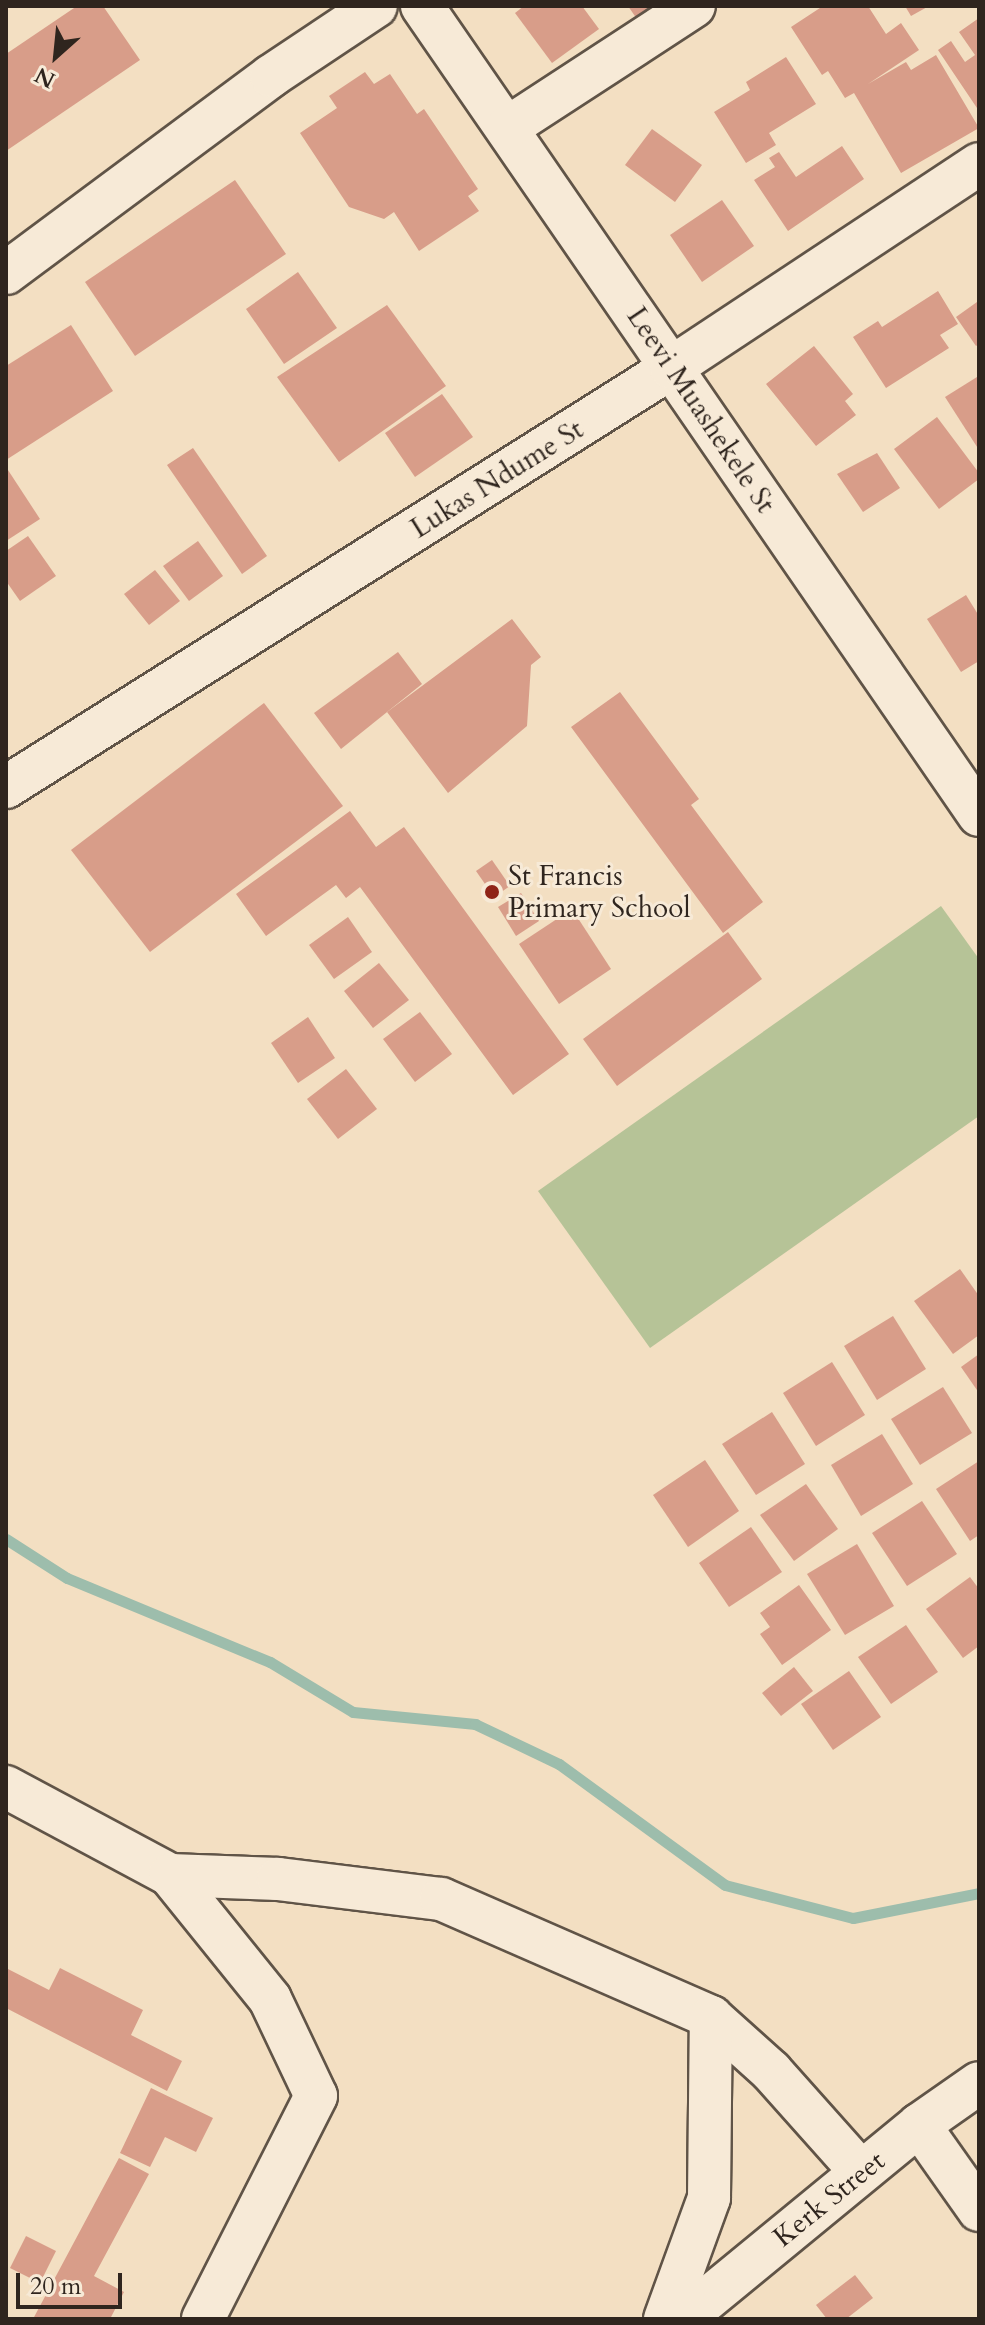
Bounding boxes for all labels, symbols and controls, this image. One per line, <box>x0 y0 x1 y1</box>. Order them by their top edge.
north arrow <box>16 16 96 96</box>
text: N <box>30 60 60 95</box>
street label: Leevi Muashekele St <box>620 301 782 519</box>
street label: Lukas Ndume St <box>404 412 590 546</box>
place label: St Francis Primary School <box>508 859 691 925</box>
marker: St Francis Primary School <box>483 883 501 901</box>
street label: Kerk Street <box>767 2144 891 2254</box>
scale bar <box>20 2257 126 2307</box>
text: 20 m <box>30 2270 81 2303</box>

